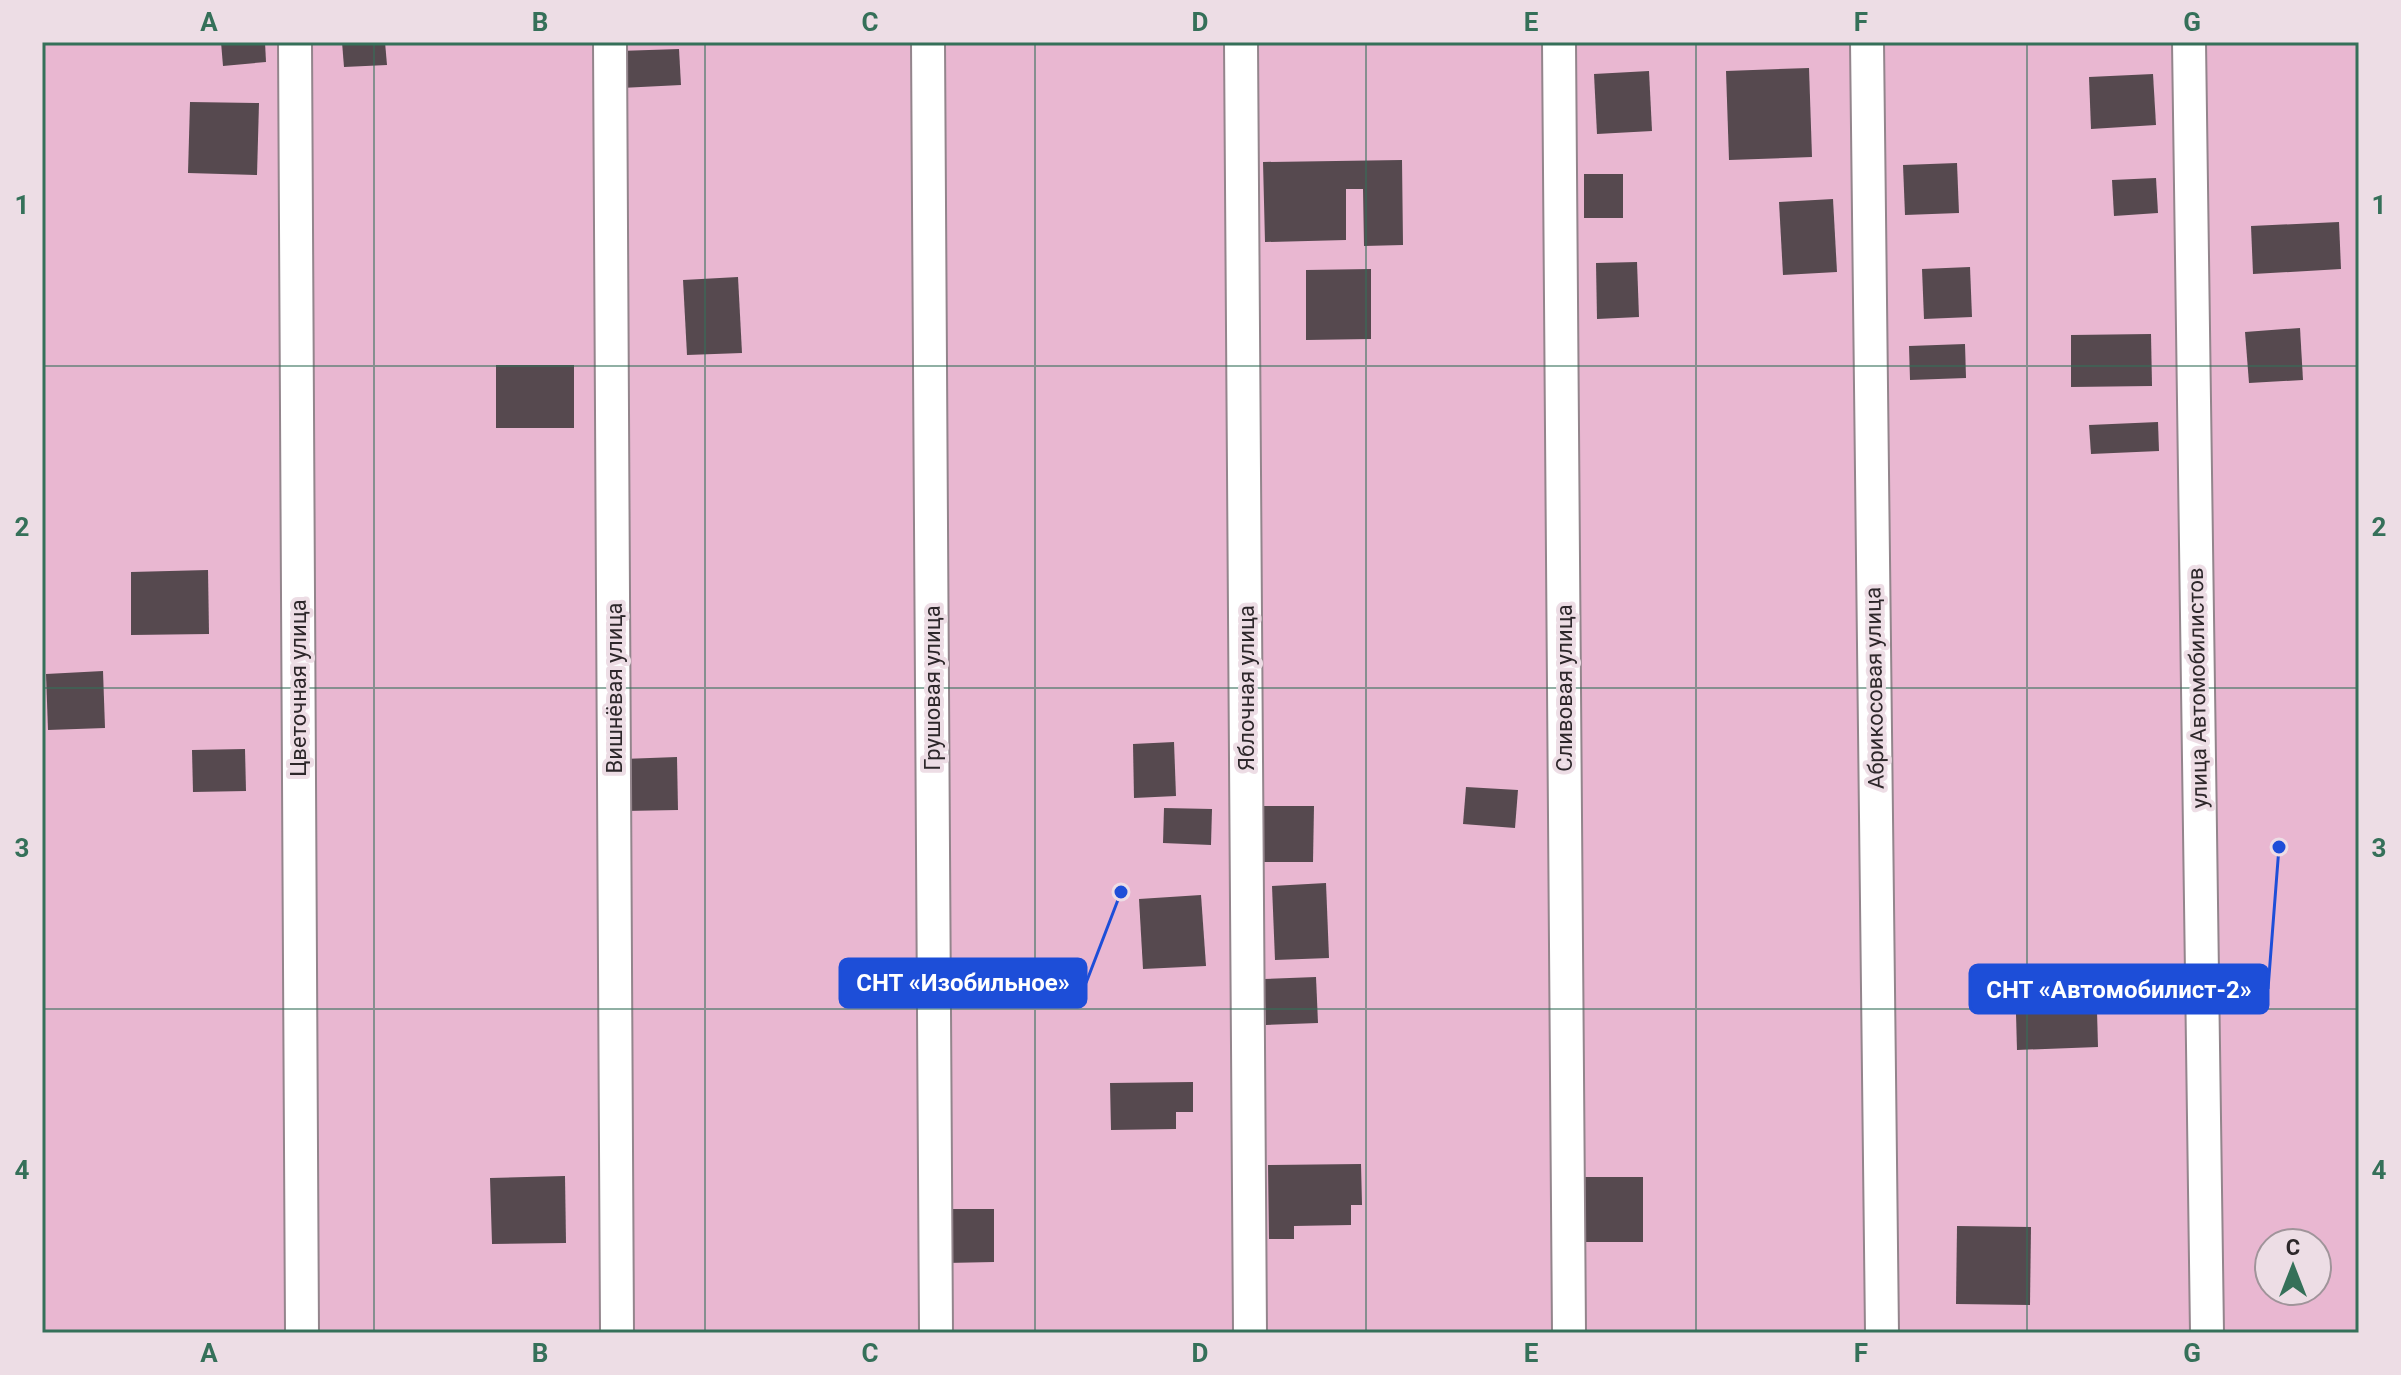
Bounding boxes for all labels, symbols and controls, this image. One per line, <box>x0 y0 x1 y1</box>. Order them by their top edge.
text: A <box>200 7 218 37</box>
text: B <box>532 7 548 37</box>
text: C <box>861 7 879 37</box>
text: D <box>1192 7 1208 37</box>
text: E <box>1524 7 1539 37</box>
text: F <box>1854 7 1868 37</box>
text: G <box>2183 7 2201 37</box>
text: 1 <box>15 190 29 220</box>
text: 1 <box>2372 190 2386 220</box>
text: 2 <box>15 512 29 542</box>
text: 2 <box>2372 512 2386 542</box>
street label: улица Автомобилистов <box>2183 567 2212 809</box>
street label: Абрикосовая улица <box>1860 587 1889 789</box>
street label: Цветочная улица <box>286 599 311 777</box>
street label: Вишнёвая улица <box>602 602 627 774</box>
street label: Сливовая улица <box>1552 604 1577 772</box>
street label: Грушовая улица <box>920 605 945 771</box>
street label: Яблочная улица <box>1234 605 1259 771</box>
text: 3 <box>15 833 29 863</box>
text: 3 <box>2372 833 2386 863</box>
callout: СНТ «Изобильное» <box>840 959 1086 1007</box>
callout: СНТ «Автомобилист-2» <box>1970 965 2268 1013</box>
text: СНТ «Изобильное» <box>856 969 1070 997</box>
text: СНТ «Автомобилист-2» <box>1986 976 2252 1004</box>
text: 4 <box>15 1155 30 1185</box>
text: 4 <box>2372 1155 2387 1185</box>
north arrow <box>2253 1227 2333 1307</box>
text: С <box>2286 1235 2300 1260</box>
text: A <box>200 1338 218 1368</box>
text: B <box>532 1338 548 1368</box>
text: C <box>861 1338 879 1368</box>
text: D <box>1192 1338 1208 1368</box>
text: E <box>1524 1338 1539 1368</box>
text: F <box>1854 1338 1868 1368</box>
text: G <box>2183 1338 2201 1368</box>

